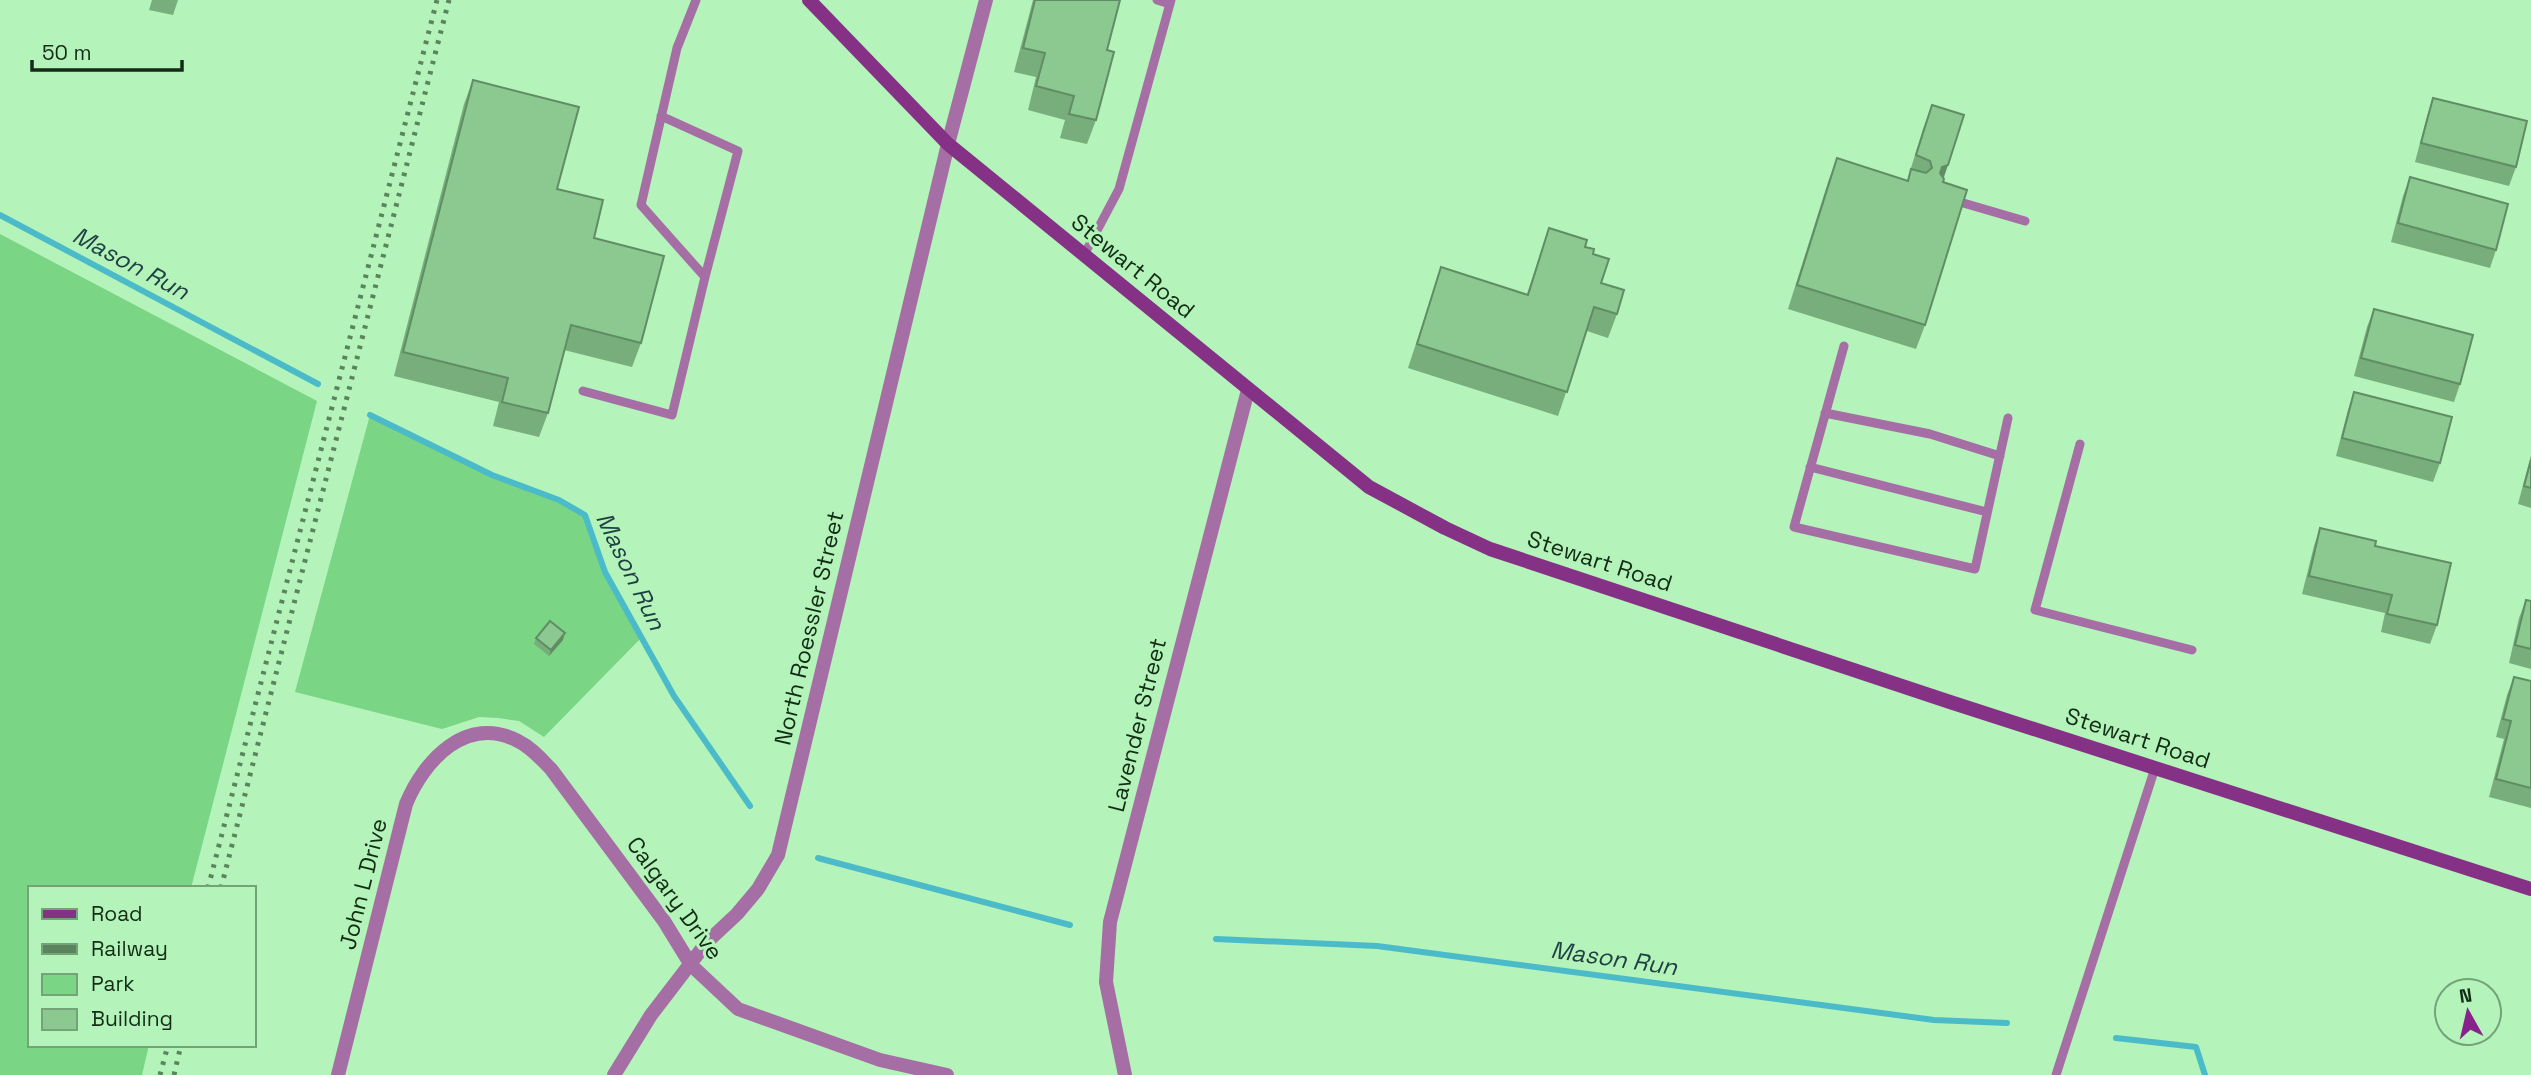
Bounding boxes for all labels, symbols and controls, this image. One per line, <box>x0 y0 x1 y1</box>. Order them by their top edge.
scale bar <box>32 28 182 72</box>
text: 50 m <box>42 39 92 66</box>
street label: Stewart Road <box>1065 207 1201 325</box>
water label: Mason Run <box>67 219 196 307</box>
water label: Mason Run <box>589 507 673 636</box>
street label: North Roessler Street <box>767 508 851 748</box>
street label: Stewart Road <box>1524 523 1676 599</box>
street label: Lavender Street <box>1101 635 1173 815</box>
street label: Stewart Road <box>2062 700 2214 776</box>
street label: John L Drive <box>332 815 394 953</box>
street label: Calgary Drive <box>620 830 730 966</box>
legend <box>28 886 256 1047</box>
text: Road <box>91 900 143 927</box>
water label: Mason Run <box>1549 934 1680 982</box>
text: Railway <box>91 935 168 962</box>
text: Park <box>91 970 135 997</box>
north arrow <box>2433 977 2503 1047</box>
text: N <box>2458 982 2474 1009</box>
text: Building <box>91 1005 173 1032</box>

